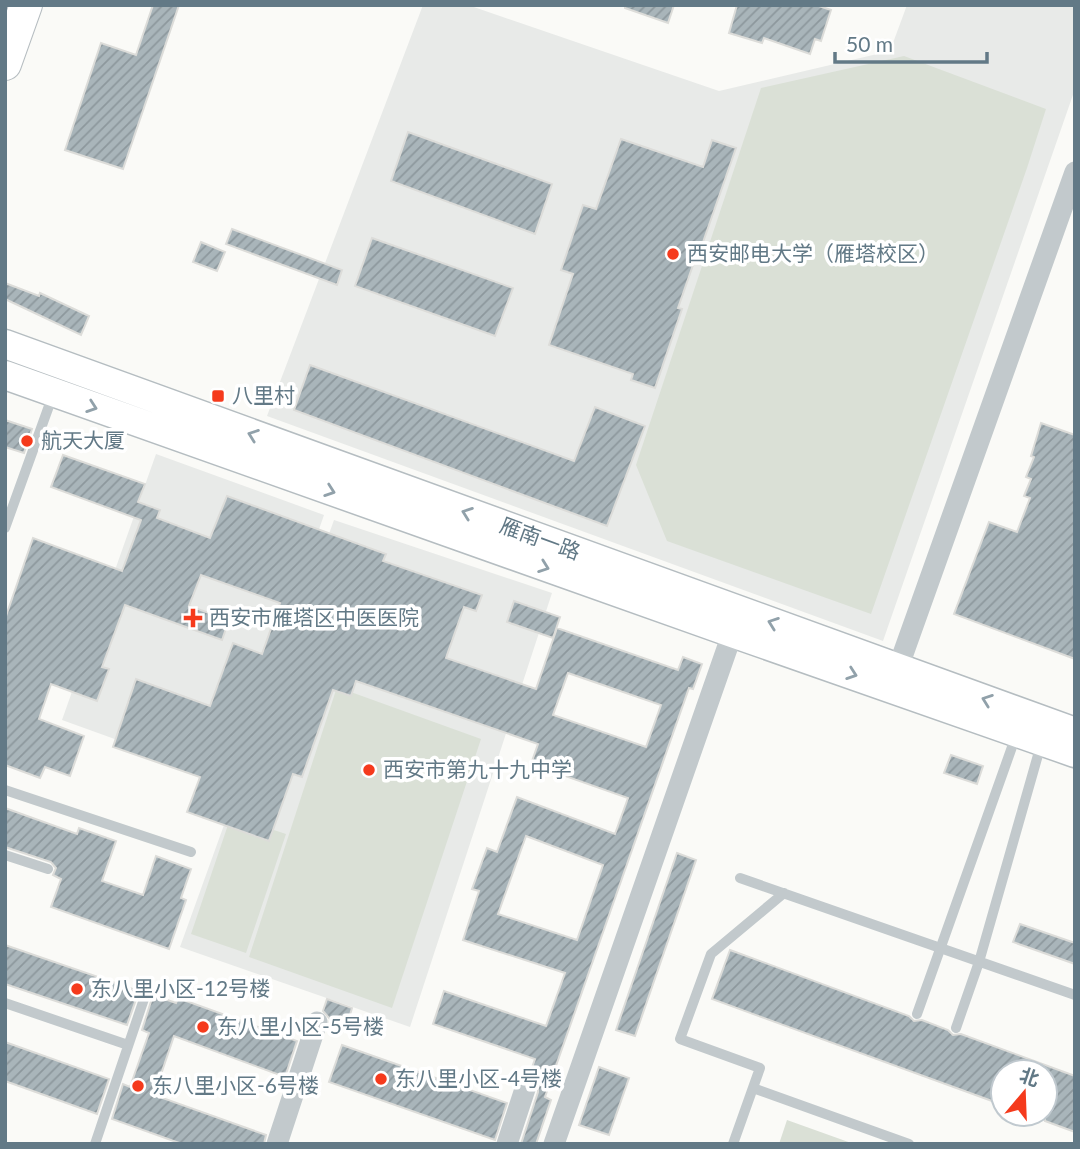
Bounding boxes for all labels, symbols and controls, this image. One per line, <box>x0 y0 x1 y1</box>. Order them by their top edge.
scale bar <box>835 21 987 65</box>
text: 50 m <box>846 31 893 56</box>
place label: 西安邮电大学（雁塔校区） <box>687 240 939 265</box>
marker: 西安邮电大学（雁塔校区） <box>665 246 681 262</box>
place label: 八里村 <box>232 382 295 407</box>
marker: 八里村 <box>210 388 226 404</box>
one-way arrow <box>86 399 98 413</box>
place label: 航天大厦 <box>41 427 125 452</box>
one-way arrow <box>248 429 260 443</box>
marker: 航天大厦 <box>19 433 35 449</box>
one-way arrow <box>323 483 336 497</box>
one-way arrow <box>462 507 474 521</box>
street label: 雁南一路 <box>497 511 584 564</box>
one-way arrow <box>538 559 550 573</box>
place label: 西安市雁塔区中医医院 <box>209 604 419 629</box>
marker: 西安市雁塔区中医医院 <box>183 608 203 628</box>
one-way arrow <box>768 617 780 631</box>
one-way arrow <box>845 666 857 680</box>
one-way arrow <box>982 695 994 709</box>
place label: 西安市第九十九中学 <box>383 756 572 781</box>
marker: 西安市第九十九中学 <box>361 762 377 778</box>
place label: 东八里小区-12号楼 <box>91 975 270 1000</box>
marker: 东八里小区-12号楼 <box>69 981 85 997</box>
place label: 东八里小区-5号楼 <box>217 1013 384 1038</box>
marker: 东八里小区-5号楼 <box>195 1019 211 1035</box>
north arrow <box>989 1058 1059 1128</box>
text: 北 <box>1017 1062 1042 1090</box>
place label: 东八里小区-4号楼 <box>395 1065 562 1090</box>
marker: 东八里小区-4号楼 <box>373 1071 389 1087</box>
place label: 东八里小区-6号楼 <box>152 1072 319 1097</box>
marker: 东八里小区-6号楼 <box>130 1078 146 1094</box>

